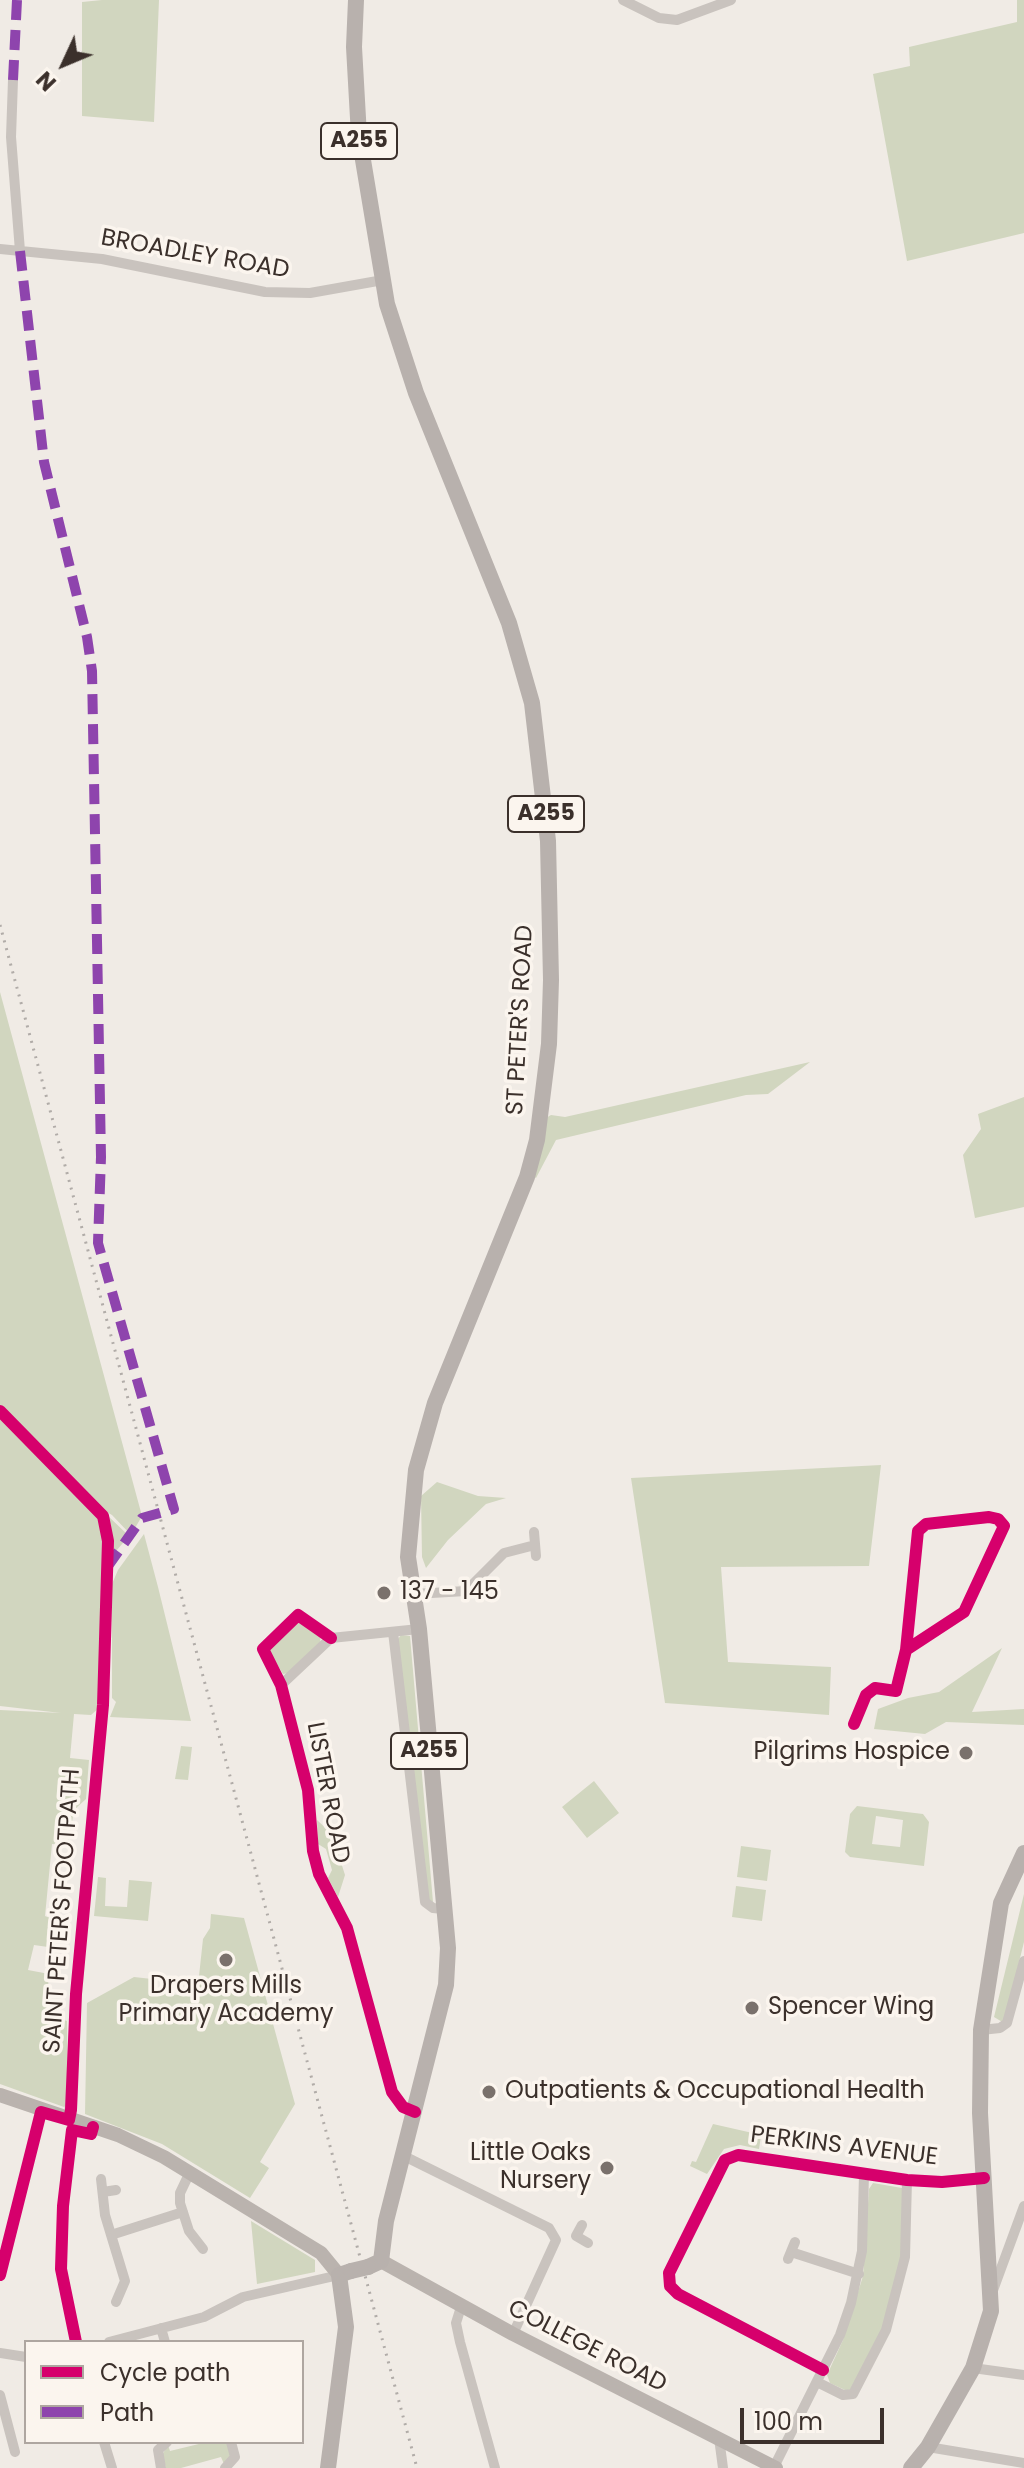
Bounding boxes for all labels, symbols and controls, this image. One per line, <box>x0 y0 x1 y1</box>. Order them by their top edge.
north arrow <box>24 24 104 104</box>
text: N <box>29 64 63 98</box>
road number: A255 <box>321 123 397 159</box>
street label: BROADLEY ROAD <box>98 224 292 286</box>
road number: A255 <box>508 796 584 832</box>
street label: ST PETER'S ROAD <box>502 924 540 1116</box>
place label: 137 - 145 <box>400 1579 499 1607</box>
marker: 137 - 145 <box>375 1584 393 1602</box>
street label: LISTER ROAD <box>299 1720 355 1866</box>
road number: A255 <box>391 1733 467 1769</box>
place label: Pilgrims Hospice <box>753 1739 950 1767</box>
marker: Pilgrims Hospice <box>957 1744 975 1762</box>
street label: SAINT PETER'S FOOTPATH <box>39 1768 87 2054</box>
marker: Drapers Mills Primary Academy <box>217 1951 235 1969</box>
place label: Drapers Mills Primary Academy <box>119 1973 333 2029</box>
place label: Spencer Wing <box>768 1994 934 2022</box>
marker: Spencer Wing <box>743 1999 761 2017</box>
place label: Outpatients & Occupational Health <box>505 2078 925 2106</box>
marker: Outpatients & Occupational Health <box>480 2083 498 2101</box>
street label: PERKINS AVENUE <box>749 2121 939 2173</box>
place label: Little Oaks Nursery <box>470 2140 591 2196</box>
marker: Little Oaks Nursery <box>598 2159 616 2177</box>
street label: COLLEGE ROAD <box>503 2295 671 2399</box>
legend <box>24 2340 304 2444</box>
text: Cycle path <box>100 2356 230 2389</box>
scale bar <box>744 2392 888 2442</box>
text: Path <box>100 2396 154 2429</box>
text: 100 m <box>754 2405 823 2438</box>

